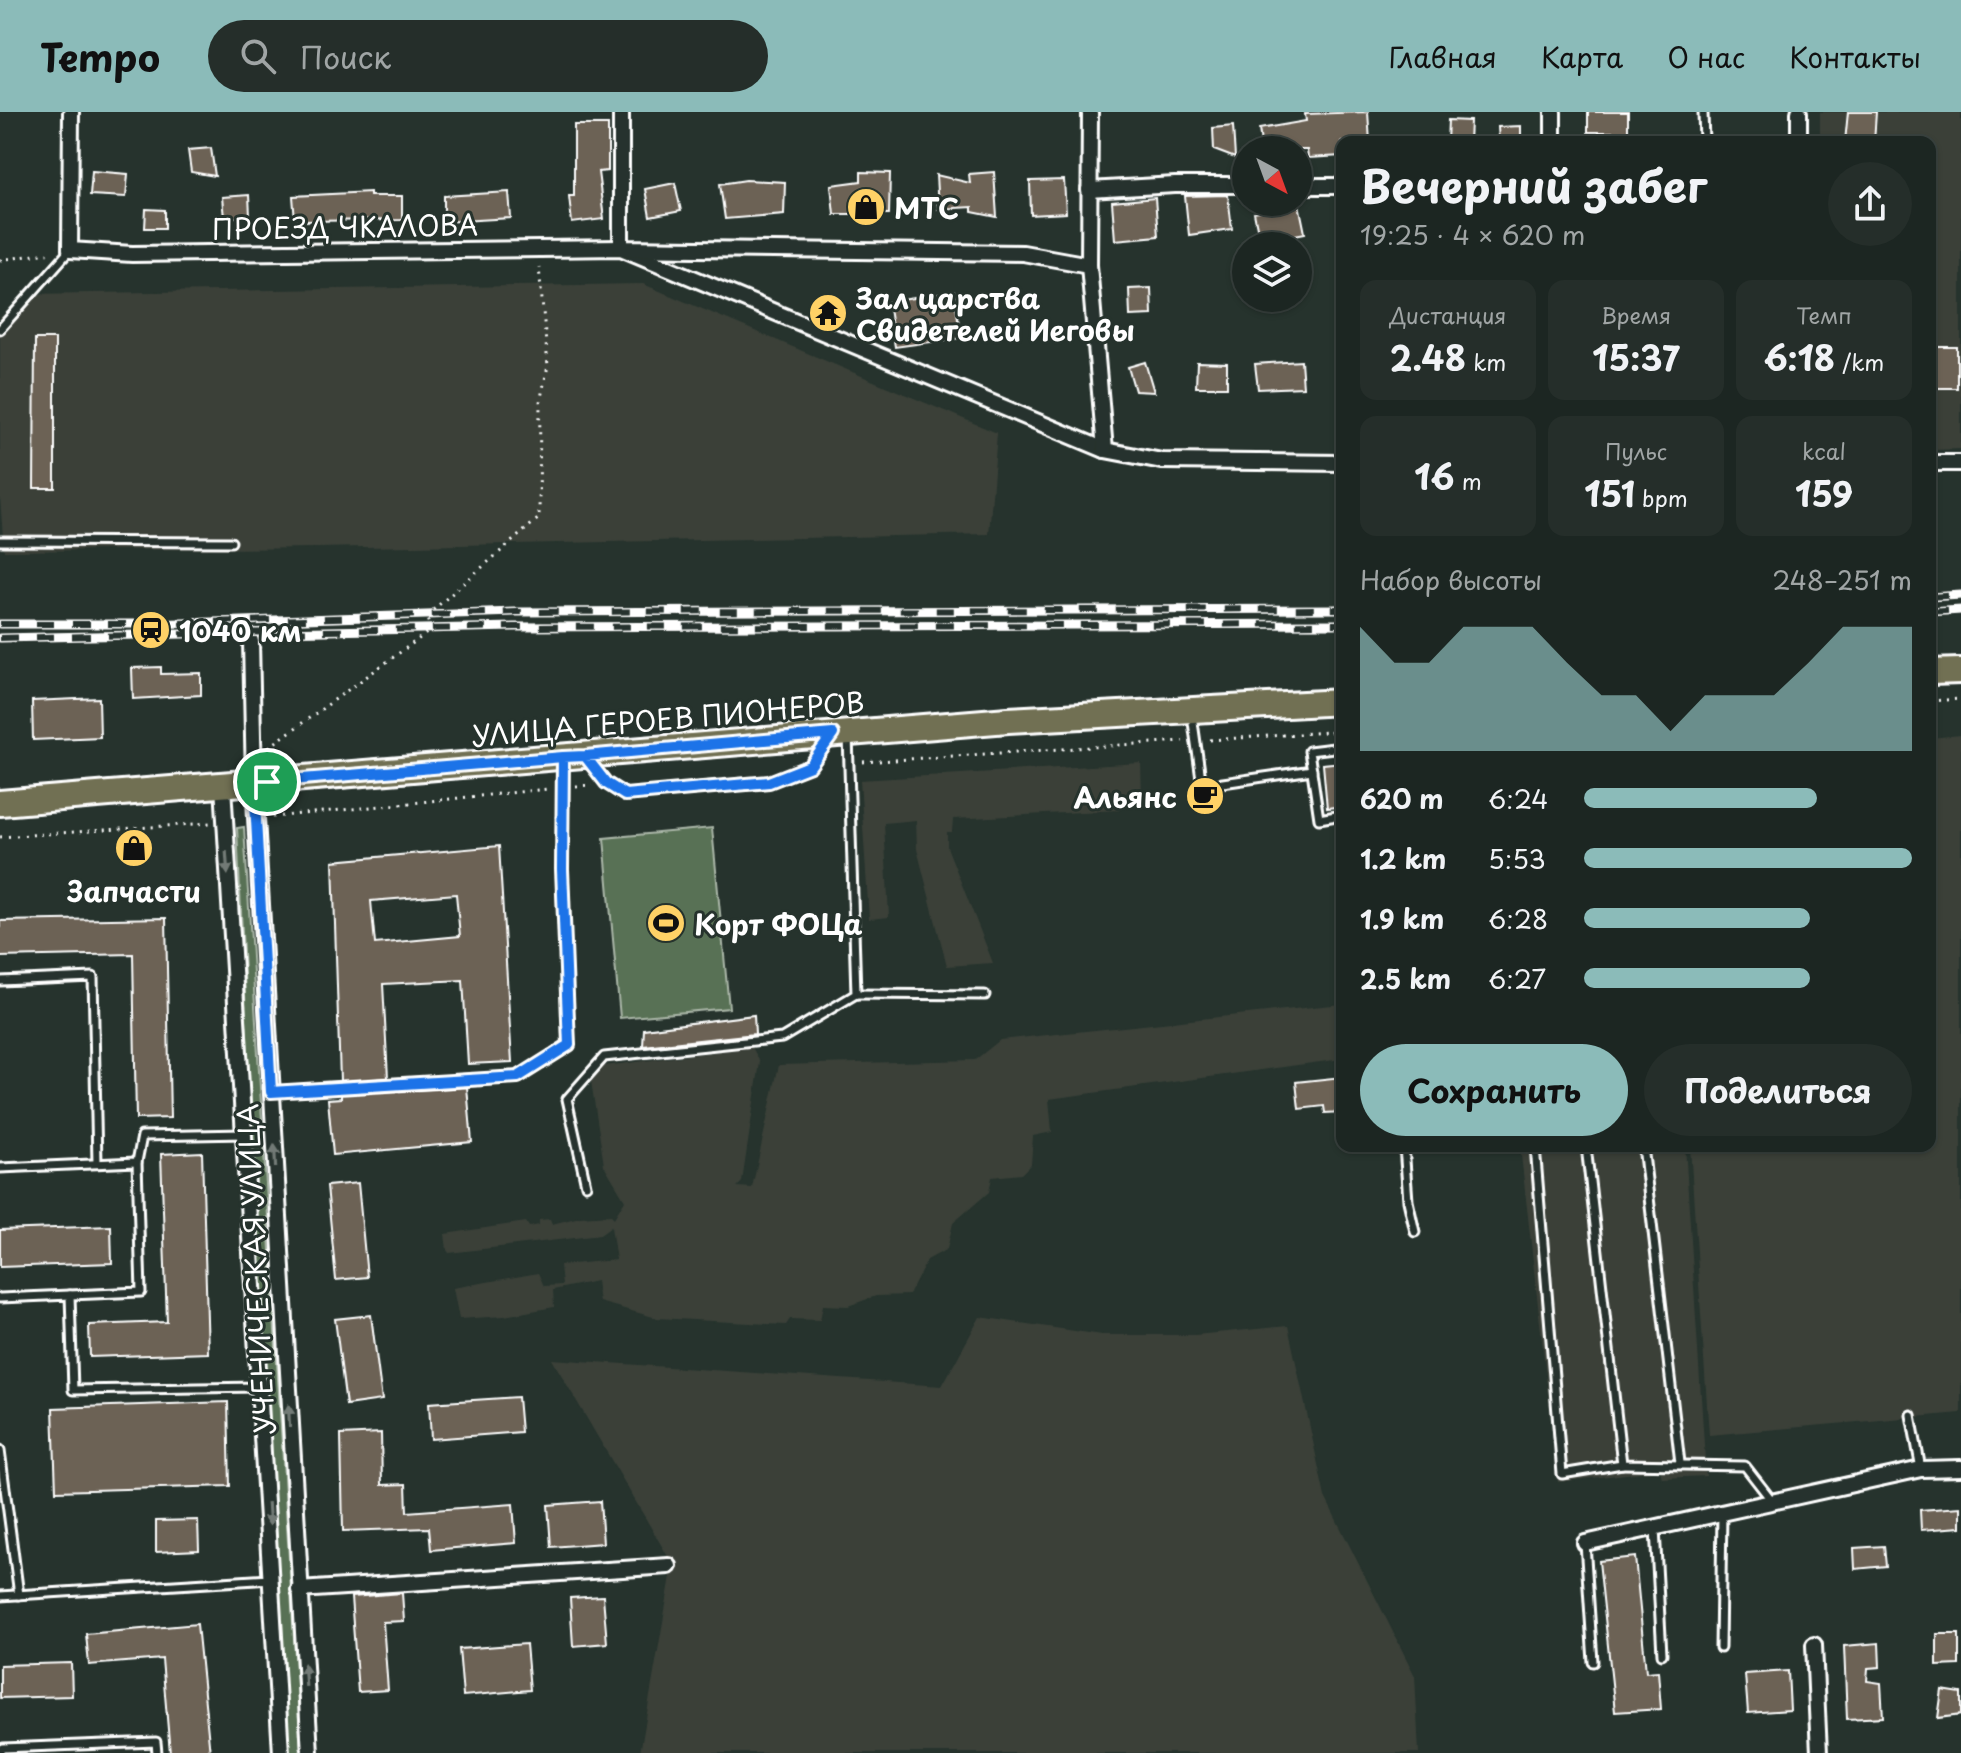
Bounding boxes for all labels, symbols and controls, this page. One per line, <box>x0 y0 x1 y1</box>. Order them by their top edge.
search box <box>208 20 768 92</box>
text: Tempo <box>40 28 160 85</box>
icon: search <box>236 34 280 78</box>
text: Поиск <box>300 34 391 79</box>
text: Главная <box>1389 35 1497 78</box>
text: Карта <box>1541 35 1623 78</box>
text: О нас <box>1667 35 1745 78</box>
text: Контакты <box>1789 35 1921 78</box>
north arrow <box>1232 136 1312 216</box>
map controls <box>1232 136 1312 312</box>
text: Вечерний забег <box>1360 152 1707 218</box>
button: share <box>1828 162 1912 246</box>
shop icon: МТС <box>845 186 887 228</box>
place label: МТС <box>894 186 959 229</box>
street label: ПРОЕЗД ЧКАЛОВА <box>212 202 478 250</box>
text: 19:25 · 4 × 620 m <box>1360 215 1586 254</box>
button: layers <box>1232 232 1312 312</box>
place label: Зал царства Свидетелей Иеговы <box>855 276 1135 351</box>
temple icon: Зал царства Свидетелей Иеговы <box>807 292 849 334</box>
text: Дистанция <box>1390 298 1506 331</box>
text: Время <box>1601 298 1671 331</box>
text: Темп <box>1796 298 1852 331</box>
text: 2.48 <box>1390 331 1466 383</box>
text: 15:37 <box>1592 331 1680 383</box>
text: 6:18 <box>1764 331 1835 383</box>
text: km <box>1466 345 1506 378</box>
text: /km <box>1835 345 1884 378</box>
text: Пульс <box>1605 434 1667 467</box>
text: kcal <box>1802 434 1846 467</box>
text: 16 <box>1414 450 1455 502</box>
text: m <box>1455 464 1482 497</box>
text: 151 <box>1584 467 1635 519</box>
text: 159 <box>1795 467 1853 519</box>
text: bpm <box>1635 481 1688 514</box>
text: Набор высоты <box>1360 560 1542 599</box>
text: 248–251 m <box>1772 560 1912 599</box>
station icon: 1040 км <box>130 609 172 651</box>
place label: 1040 км <box>179 609 302 652</box>
street label: УЛИЦА ГЕРОЕВ ПИОНЕРОВ <box>470 679 866 757</box>
pin <box>233 748 301 816</box>
icon: arrive <box>245 760 289 804</box>
place label: Альянс <box>1074 775 1177 818</box>
cafe icon: Альянс <box>1184 775 1226 817</box>
text: 620 m <box>1360 779 1444 818</box>
text: 6:24 <box>1488 779 1549 818</box>
shop icon: Запчасти <box>113 827 155 869</box>
text: 1.2 km <box>1360 839 1446 878</box>
text: 5:53 <box>1488 839 1546 878</box>
one-way arrow <box>221 851 234 876</box>
place label: Запчасти <box>66 869 201 912</box>
text: 1.9 km <box>1360 899 1444 938</box>
text: 6:28 <box>1488 899 1548 938</box>
sports icon: Корт ФОЦа <box>645 902 687 944</box>
place label: Корт ФОЦа <box>694 902 862 945</box>
text: 2.5 km <box>1360 959 1451 998</box>
text: 6:27 <box>1488 959 1546 998</box>
button: Сохранить <box>1360 1044 1628 1136</box>
button: Поделиться <box>1644 1044 1912 1136</box>
street label: УЧЕНИЧЕСКАЯ УЛИЦА <box>225 1103 285 1435</box>
one-way arrow <box>268 1143 281 1168</box>
one-way arrow <box>282 1403 295 1428</box>
one-way arrow <box>263 1502 276 1527</box>
one-way arrow <box>298 1662 311 1687</box>

